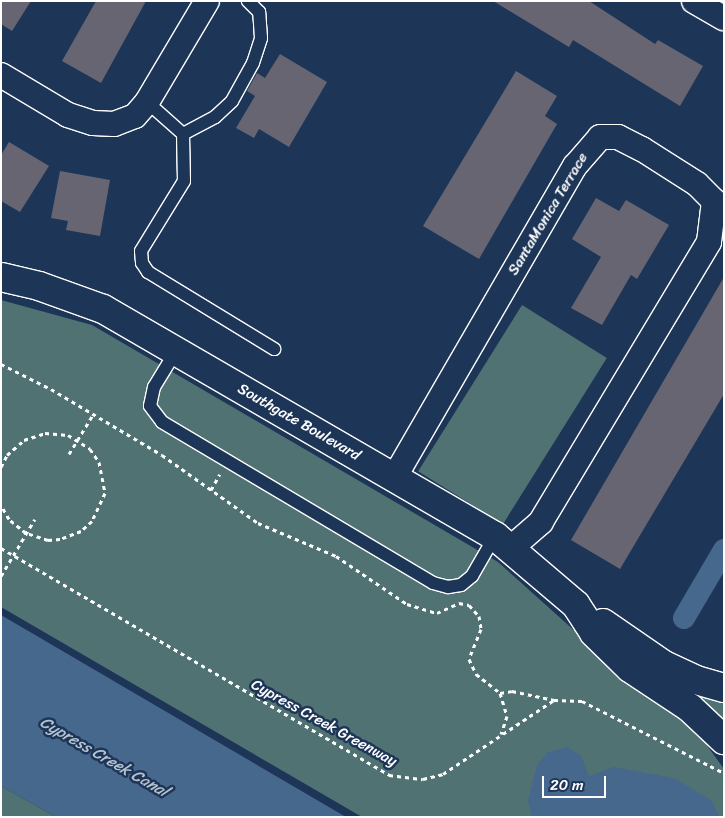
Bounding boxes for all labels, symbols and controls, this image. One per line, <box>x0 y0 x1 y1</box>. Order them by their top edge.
street label: SantaMonica Terrace <box>504 149 592 279</box>
street label: Southgate Boulevard <box>235 380 363 464</box>
street label: Cypress Creek Greenway <box>248 675 400 771</box>
water label: Cypress Creek Canal <box>36 712 172 802</box>
scale bar <box>545 766 609 798</box>
text: 20 m <box>550 772 584 798</box>

